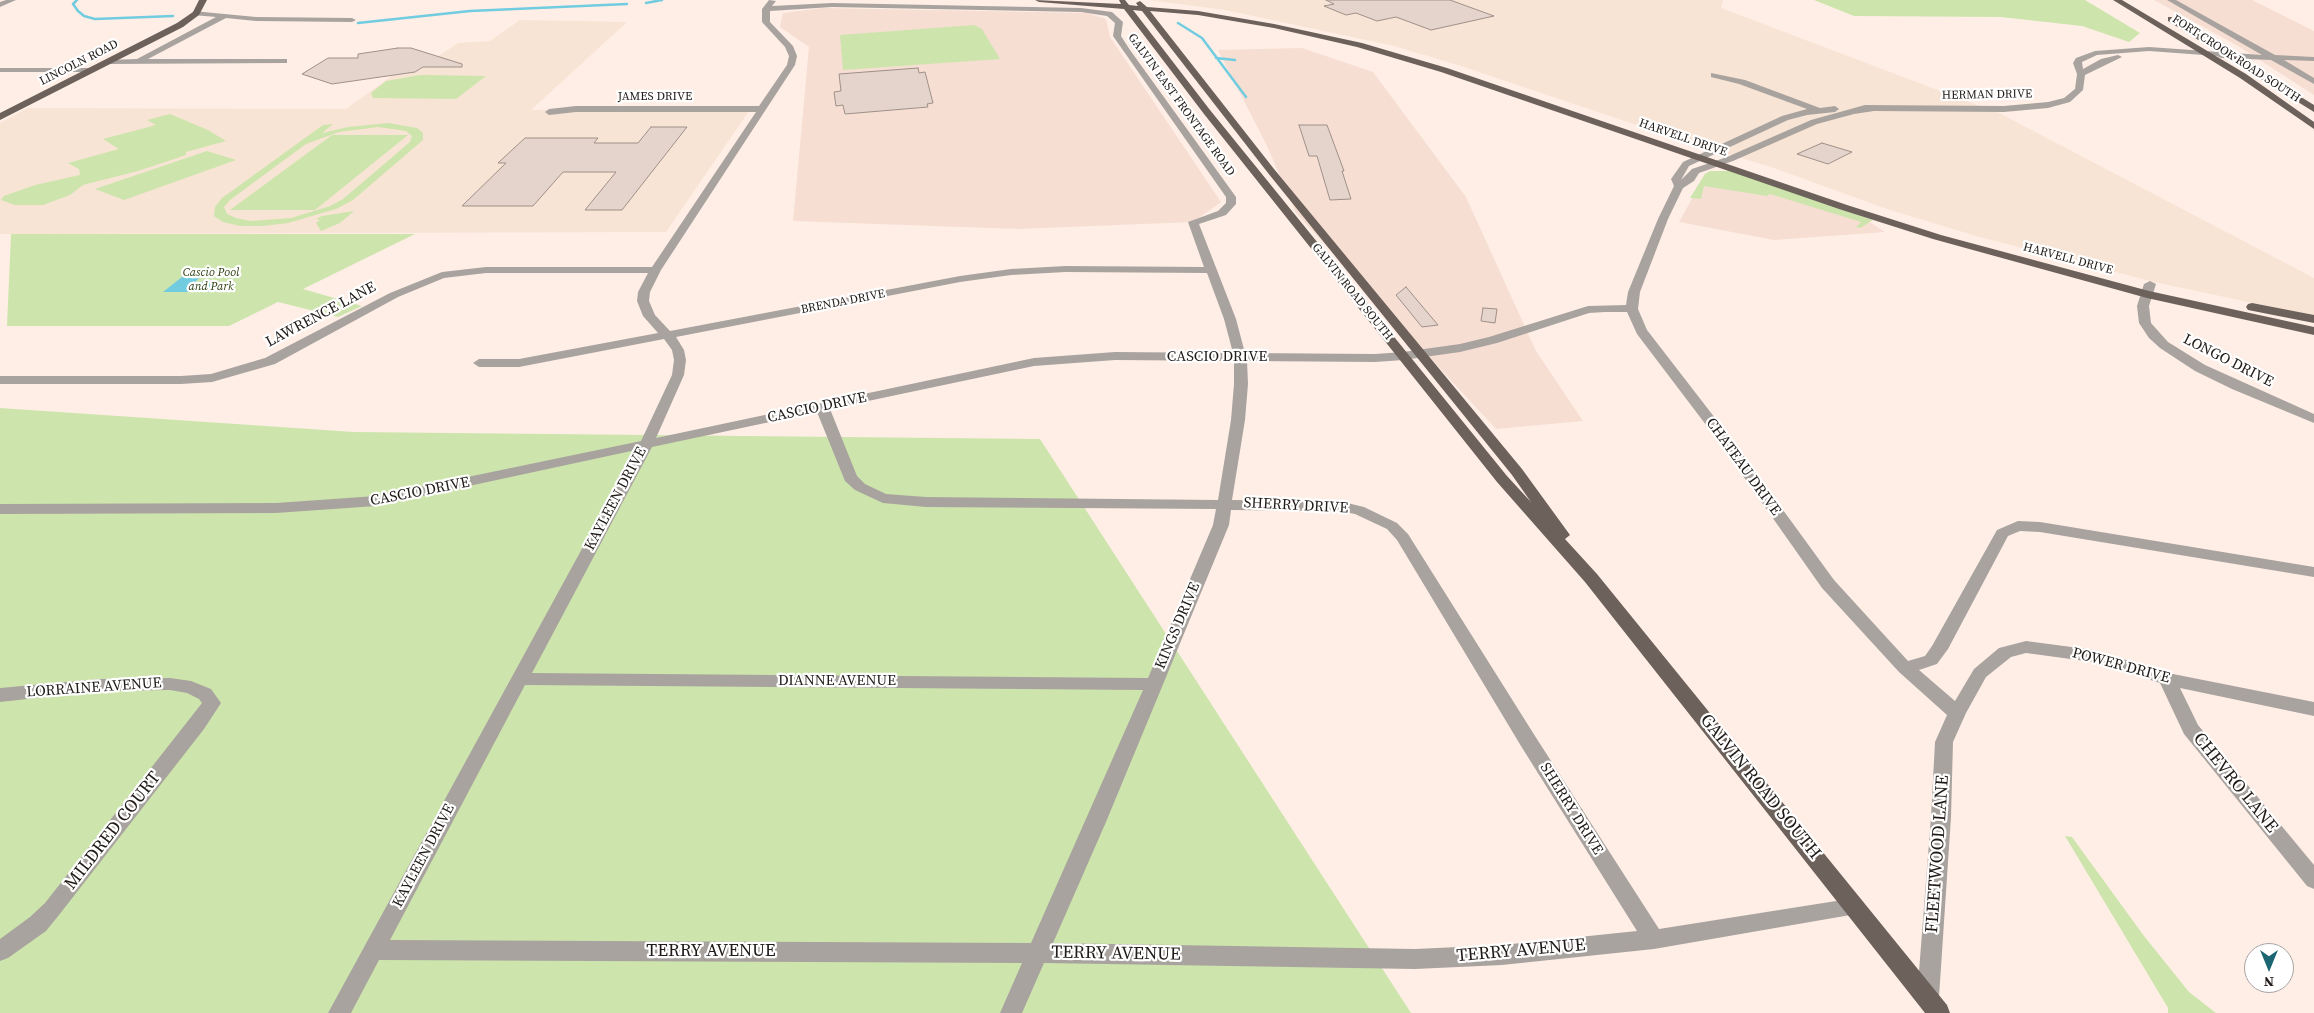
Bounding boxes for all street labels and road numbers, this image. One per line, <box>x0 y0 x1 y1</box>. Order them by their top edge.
street label: FORT CROOK ROAD SOUTH <box>2169 12 2303 106</box>
street label: GALVIN EAST FRONTAGE ROAD <box>1124 31 1238 179</box>
street label: LINCOLN ROAD <box>37 37 121 89</box>
street label: HERMAN DRIVE <box>1942 87 2032 103</box>
street label: JAMES DRIVE <box>618 90 692 104</box>
street label: HARVELL DRIVE <box>1637 116 1729 160</box>
street label: HARVELL DRIVE <box>2022 240 2114 278</box>
street label: GALVIN ROAD SOUTH <box>1309 241 1395 343</box>
street label: LAWRENCE LANE <box>263 278 379 352</box>
street label: BRENDA DRIVE <box>800 287 886 317</box>
street label: LONGO DRIVE <box>2180 331 2276 391</box>
street label: CASCIO DRIVE <box>1167 348 1267 366</box>
street label: CASCIO DRIVE <box>766 389 868 427</box>
street label: CHATEAU DRIVE <box>1701 415 1785 519</box>
street label: KAYLEEN DRIVE <box>581 444 651 554</box>
street label: CASCIO DRIVE <box>369 474 471 510</box>
street label: SHERRY DRIVE <box>1243 494 1349 518</box>
street label: KINGS DRIVE <box>1152 580 1204 672</box>
street label: POWER DRIVE <box>2070 644 2172 688</box>
street label: DIANNE AVENUE <box>778 672 896 690</box>
street label: LORRAINE AVENUE <box>26 674 162 702</box>
street label: GALVIN ROAD SOUTH <box>1695 710 1825 864</box>
street label: CHEVRO LANE <box>2188 728 2282 838</box>
street label: SHERRY DRIVE <box>1536 760 1606 858</box>
street label: MILDRED COURT <box>60 768 166 894</box>
street label: FLEETWOOD LANE <box>1922 774 1954 934</box>
street label: KAYLEEN DRIVE <box>389 801 459 911</box>
street label: TERRY AVENUE <box>1456 935 1586 967</box>
street label: TERRY AVENUE <box>646 940 776 962</box>
street label: TERRY AVENUE <box>1051 942 1181 966</box>

